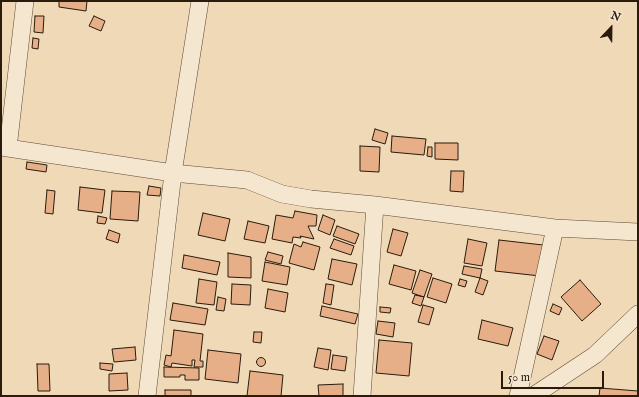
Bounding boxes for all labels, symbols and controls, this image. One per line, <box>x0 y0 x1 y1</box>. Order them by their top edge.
north arrow <box>591 8 631 48</box>
text: N <box>608 9 623 25</box>
scale bar <box>503 363 606 389</box>
text: 50 m <box>508 370 530 385</box>

